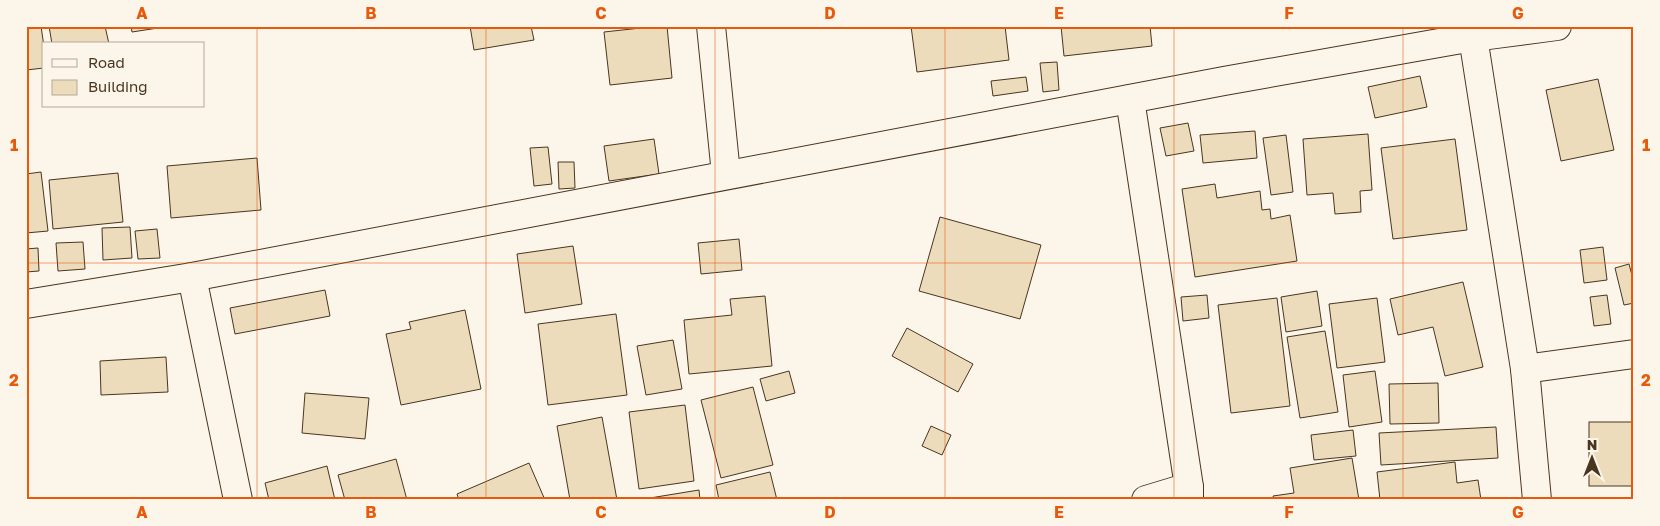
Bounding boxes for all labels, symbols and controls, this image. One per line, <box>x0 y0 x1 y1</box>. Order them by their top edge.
text: A <box>136 3 148 23</box>
text: B <box>365 3 377 23</box>
text: C <box>595 3 607 23</box>
text: D <box>824 3 836 23</box>
text: E <box>1054 3 1064 23</box>
text: F <box>1284 3 1294 23</box>
text: G <box>1512 3 1524 23</box>
legend <box>42 42 205 108</box>
text: Road <box>88 53 125 71</box>
text: Building <box>88 77 148 95</box>
text: 1 <box>10 135 18 155</box>
text: 1 <box>1642 135 1650 155</box>
text: 2 <box>9 370 19 390</box>
text: 2 <box>1641 370 1651 390</box>
north arrow <box>1568 434 1618 484</box>
text: N <box>1587 436 1597 453</box>
text: A <box>136 502 148 522</box>
text: B <box>365 502 377 522</box>
text: C <box>595 502 607 522</box>
text: D <box>824 502 836 522</box>
text: E <box>1054 502 1064 522</box>
text: F <box>1284 502 1294 522</box>
text: G <box>1512 502 1524 522</box>

